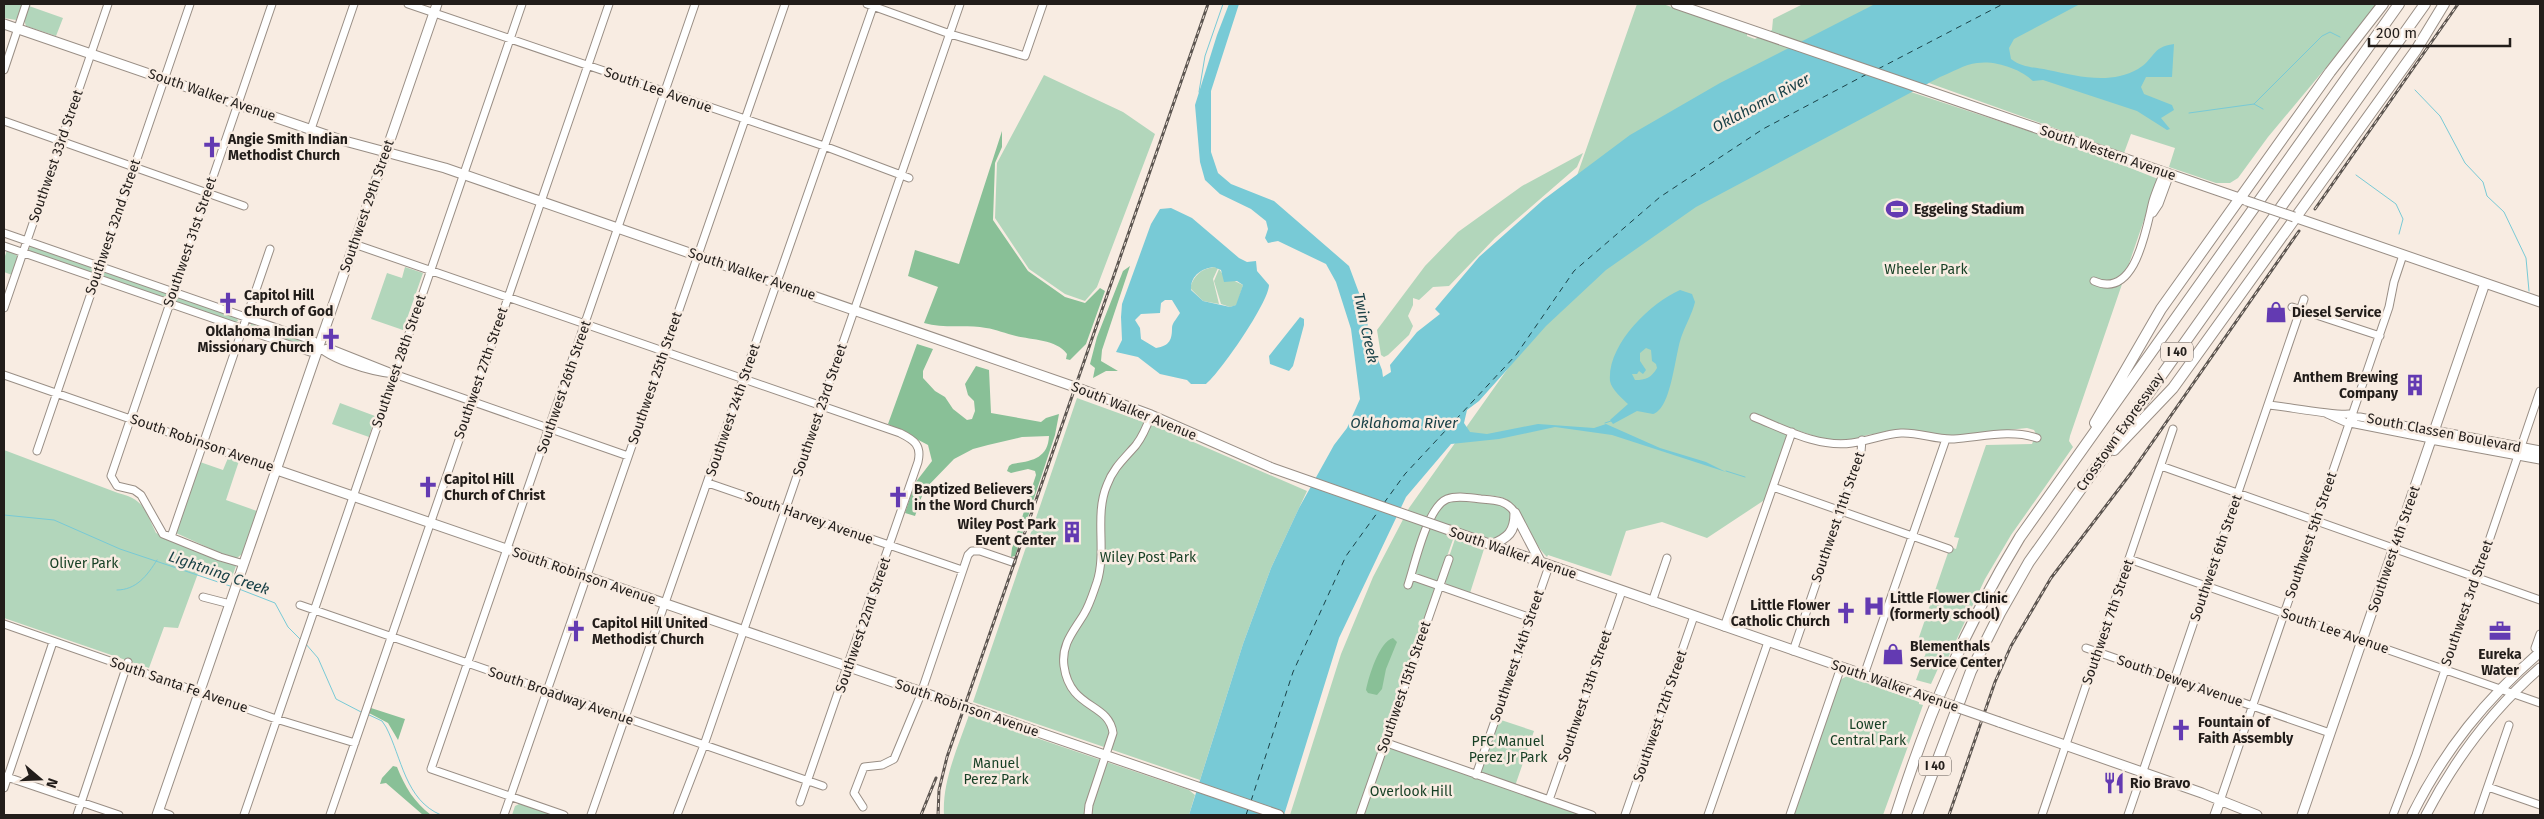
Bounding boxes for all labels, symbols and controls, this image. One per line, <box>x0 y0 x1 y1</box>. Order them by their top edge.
scale bar <box>2369 15 2510 47</box>
text: 200 m <box>2376 24 2417 42</box>
street label: South Lee Avenue <box>602 64 714 116</box>
street label: South Walker Avenue <box>146 65 278 125</box>
water label: Oklahoma River <box>1709 69 1814 136</box>
street label: Southwest 33rd Street <box>25 87 87 225</box>
street label: South Western Avenue <box>2038 122 2178 184</box>
place label: Angie Smith Indian Methodist Church <box>227 131 348 164</box>
church icon: Angie Smith Indian Methodist Church <box>199 134 225 160</box>
street label: Southwest 29th Street <box>336 137 398 275</box>
street label: Southwest 32nd Street <box>82 156 144 297</box>
street label: Southwest 31st Street <box>160 174 221 309</box>
sports icon: Eggeling Stadium <box>1884 196 1910 222</box>
place label: Eggeling Stadium <box>1914 201 2024 218</box>
street label: South Walker Avenue <box>686 244 818 304</box>
park label: Wheeler Park <box>1884 261 1969 278</box>
place label: Capitol Hill Church of God <box>244 287 333 320</box>
church icon: Capitol Hill Church of God <box>215 290 241 316</box>
street label: Southwest 28th Street <box>368 291 430 430</box>
water label: Twin Creek <box>1350 291 1382 365</box>
shop icon: Diesel Service <box>2263 299 2289 325</box>
street label: Southwest 27th Street <box>450 304 512 441</box>
place label: Diesel Service <box>2292 304 2382 321</box>
street label: Southwest 25th Street <box>624 309 686 446</box>
street label: Southwest 26th Street <box>533 317 595 456</box>
place label: Oklahoma Indian Missionary Church <box>198 323 314 356</box>
church icon: Oklahoma Indian Missionary Church <box>318 326 344 352</box>
street label: Southwest 24th Street <box>702 341 764 479</box>
street label: Southwest 23rd Street <box>789 341 851 479</box>
road number: I 40 <box>2161 342 2193 362</box>
street label: Crosstown Expressway <box>2073 369 2167 495</box>
place label: Anthem Brewing Company <box>2293 369 2399 402</box>
building icon: Anthem Brewing Company <box>2402 372 2428 398</box>
street label: South Walker Avenue <box>1069 378 1199 444</box>
street label: South Robinson Avenue <box>128 410 276 476</box>
street label: South Classen Boulevard <box>2365 410 2523 456</box>
water label: Oklahoma River <box>1350 414 1459 432</box>
street label: Southwest 11th Street <box>1808 449 1869 585</box>
street label: Southwest 5th Street <box>2281 469 2341 600</box>
place label: Capitol Hill Church of Christ <box>444 471 546 504</box>
church icon: Capitol Hill Church of Christ <box>415 474 441 500</box>
place label: Baptized Believers in the Word Church <box>914 481 1035 514</box>
street label: Southwest 4th Street <box>2364 483 2424 614</box>
church icon: Baptized Believers in the Word Church <box>885 484 911 510</box>
street label: South Harvey Avenue <box>742 488 876 548</box>
street label: Southwest 6th Street <box>2186 492 2246 623</box>
place label: Wiley Post Park Event Center <box>958 516 1056 549</box>
building icon: Wiley Post Park Event Center <box>1059 519 1085 545</box>
street label: South Walker Avenue <box>1447 523 1579 583</box>
street label: Southwest 3rd Street <box>2437 537 2497 668</box>
street label: South Robinson Avenue <box>510 543 658 609</box>
water label: Lightning Creek <box>166 547 272 599</box>
park label: Wiley Post Park <box>1100 549 1197 566</box>
street label: Southwest 22nd Street <box>832 554 895 695</box>
park label: Oliver Park <box>50 555 119 572</box>
street label: Southwest 7th Street <box>2079 556 2138 687</box>
street label: Southwest 14th Street <box>1486 587 1548 724</box>
place label: Little Flower Clinic (formerly school) <box>1890 590 2008 623</box>
hospital icon: Little Flower Clinic (formerly school) <box>1861 593 1887 619</box>
place label: Little Flower Catholic Church <box>1731 597 1830 630</box>
church icon: Little Flower Catholic Church <box>1833 600 1859 626</box>
street label: South Lee Avenue <box>2279 605 2391 657</box>
place label: Capitol Hill United Methodist Church <box>592 615 708 648</box>
church icon: Capitol Hill United Methodist Church <box>563 618 589 644</box>
street label: Southwest 15th Street <box>1373 618 1435 755</box>
office icon: Eureka Water <box>2487 618 2513 644</box>
street label: Southwest 13th Street <box>1554 627 1616 764</box>
place label: Blementhals Service Center <box>1910 638 2002 671</box>
shop icon: Blementhals Service Center <box>1880 641 1906 667</box>
place label: Eureka Water <box>2478 646 2522 679</box>
street label: Southwest 12th Street <box>1629 647 1691 784</box>
street label: South Dewey Avenue <box>2115 651 2245 711</box>
street label: South Santa Fe Avenue <box>108 653 250 717</box>
street label: South Walker Avenue <box>1829 656 1961 716</box>
street label: South Broadway Avenue <box>486 663 636 729</box>
street label: South Robinson Avenue <box>893 675 1041 741</box>
place label: Fountain of Faith Assembly <box>2198 714 2294 747</box>
park label: Lower Central Park <box>1830 716 1907 749</box>
church icon: Fountain of Faith Assembly <box>2168 717 2194 743</box>
park label: PFC Manuel Perez Jr Park <box>1469 733 1548 766</box>
north arrow <box>15 754 65 804</box>
park label: Manuel Perez Park <box>963 755 1029 788</box>
road number: I 40 <box>1919 756 1951 776</box>
restaurant icon: Rio Bravo <box>2101 770 2127 796</box>
place label: Rio Bravo <box>2130 775 2191 792</box>
text: N <box>42 776 61 790</box>
park label: Overlook Hill <box>1370 783 1452 800</box>

